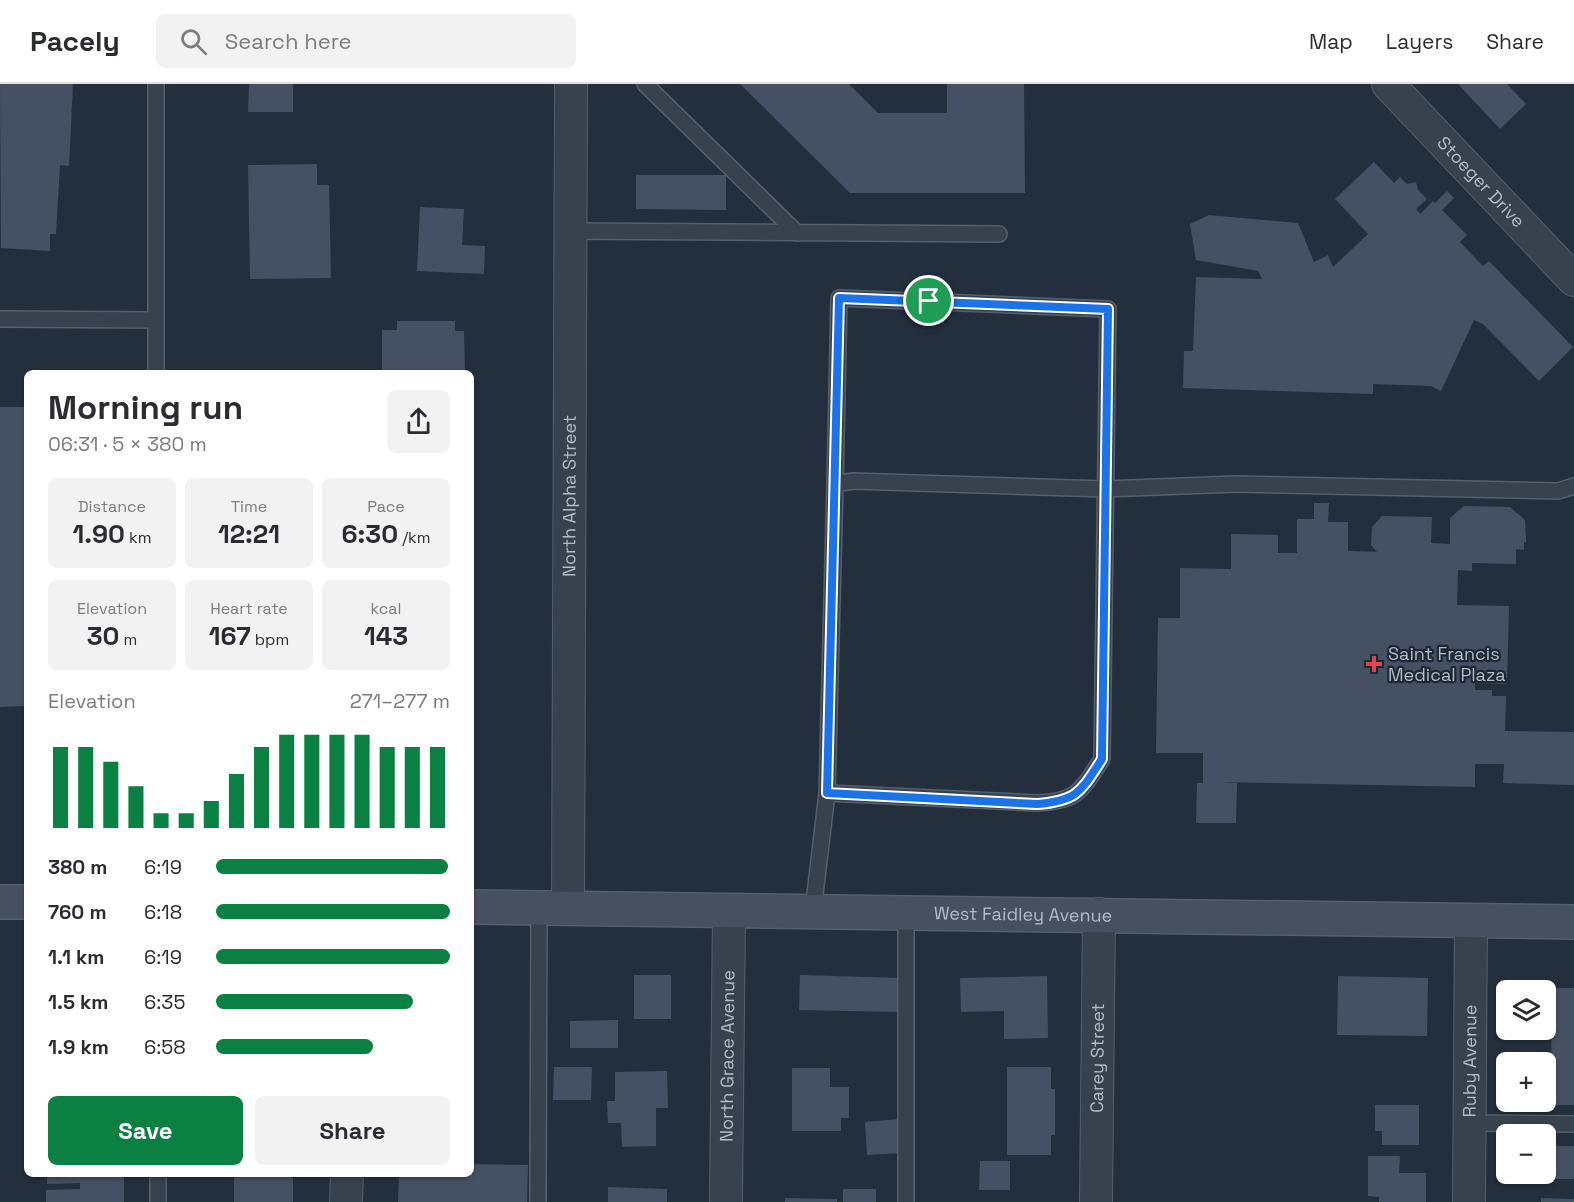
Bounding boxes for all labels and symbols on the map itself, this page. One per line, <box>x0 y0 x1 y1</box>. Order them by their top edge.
street label: Stoeger Drive <box>1432 131 1530 232</box>
pin <box>903 275 954 326</box>
street label: North Alpha Street <box>557 415 581 577</box>
place label: Saint Francis Medical Plaza <box>1388 642 1506 686</box>
marker: Saint Francis Medical Plaza <box>1365 655 1383 673</box>
street label: West Faidley Avenue <box>934 901 1112 927</box>
street label: North Grace Avenue <box>715 970 739 1142</box>
street label: Carey Street <box>1085 1003 1109 1113</box>
street label: Ruby Avenue <box>1458 1004 1481 1118</box>

